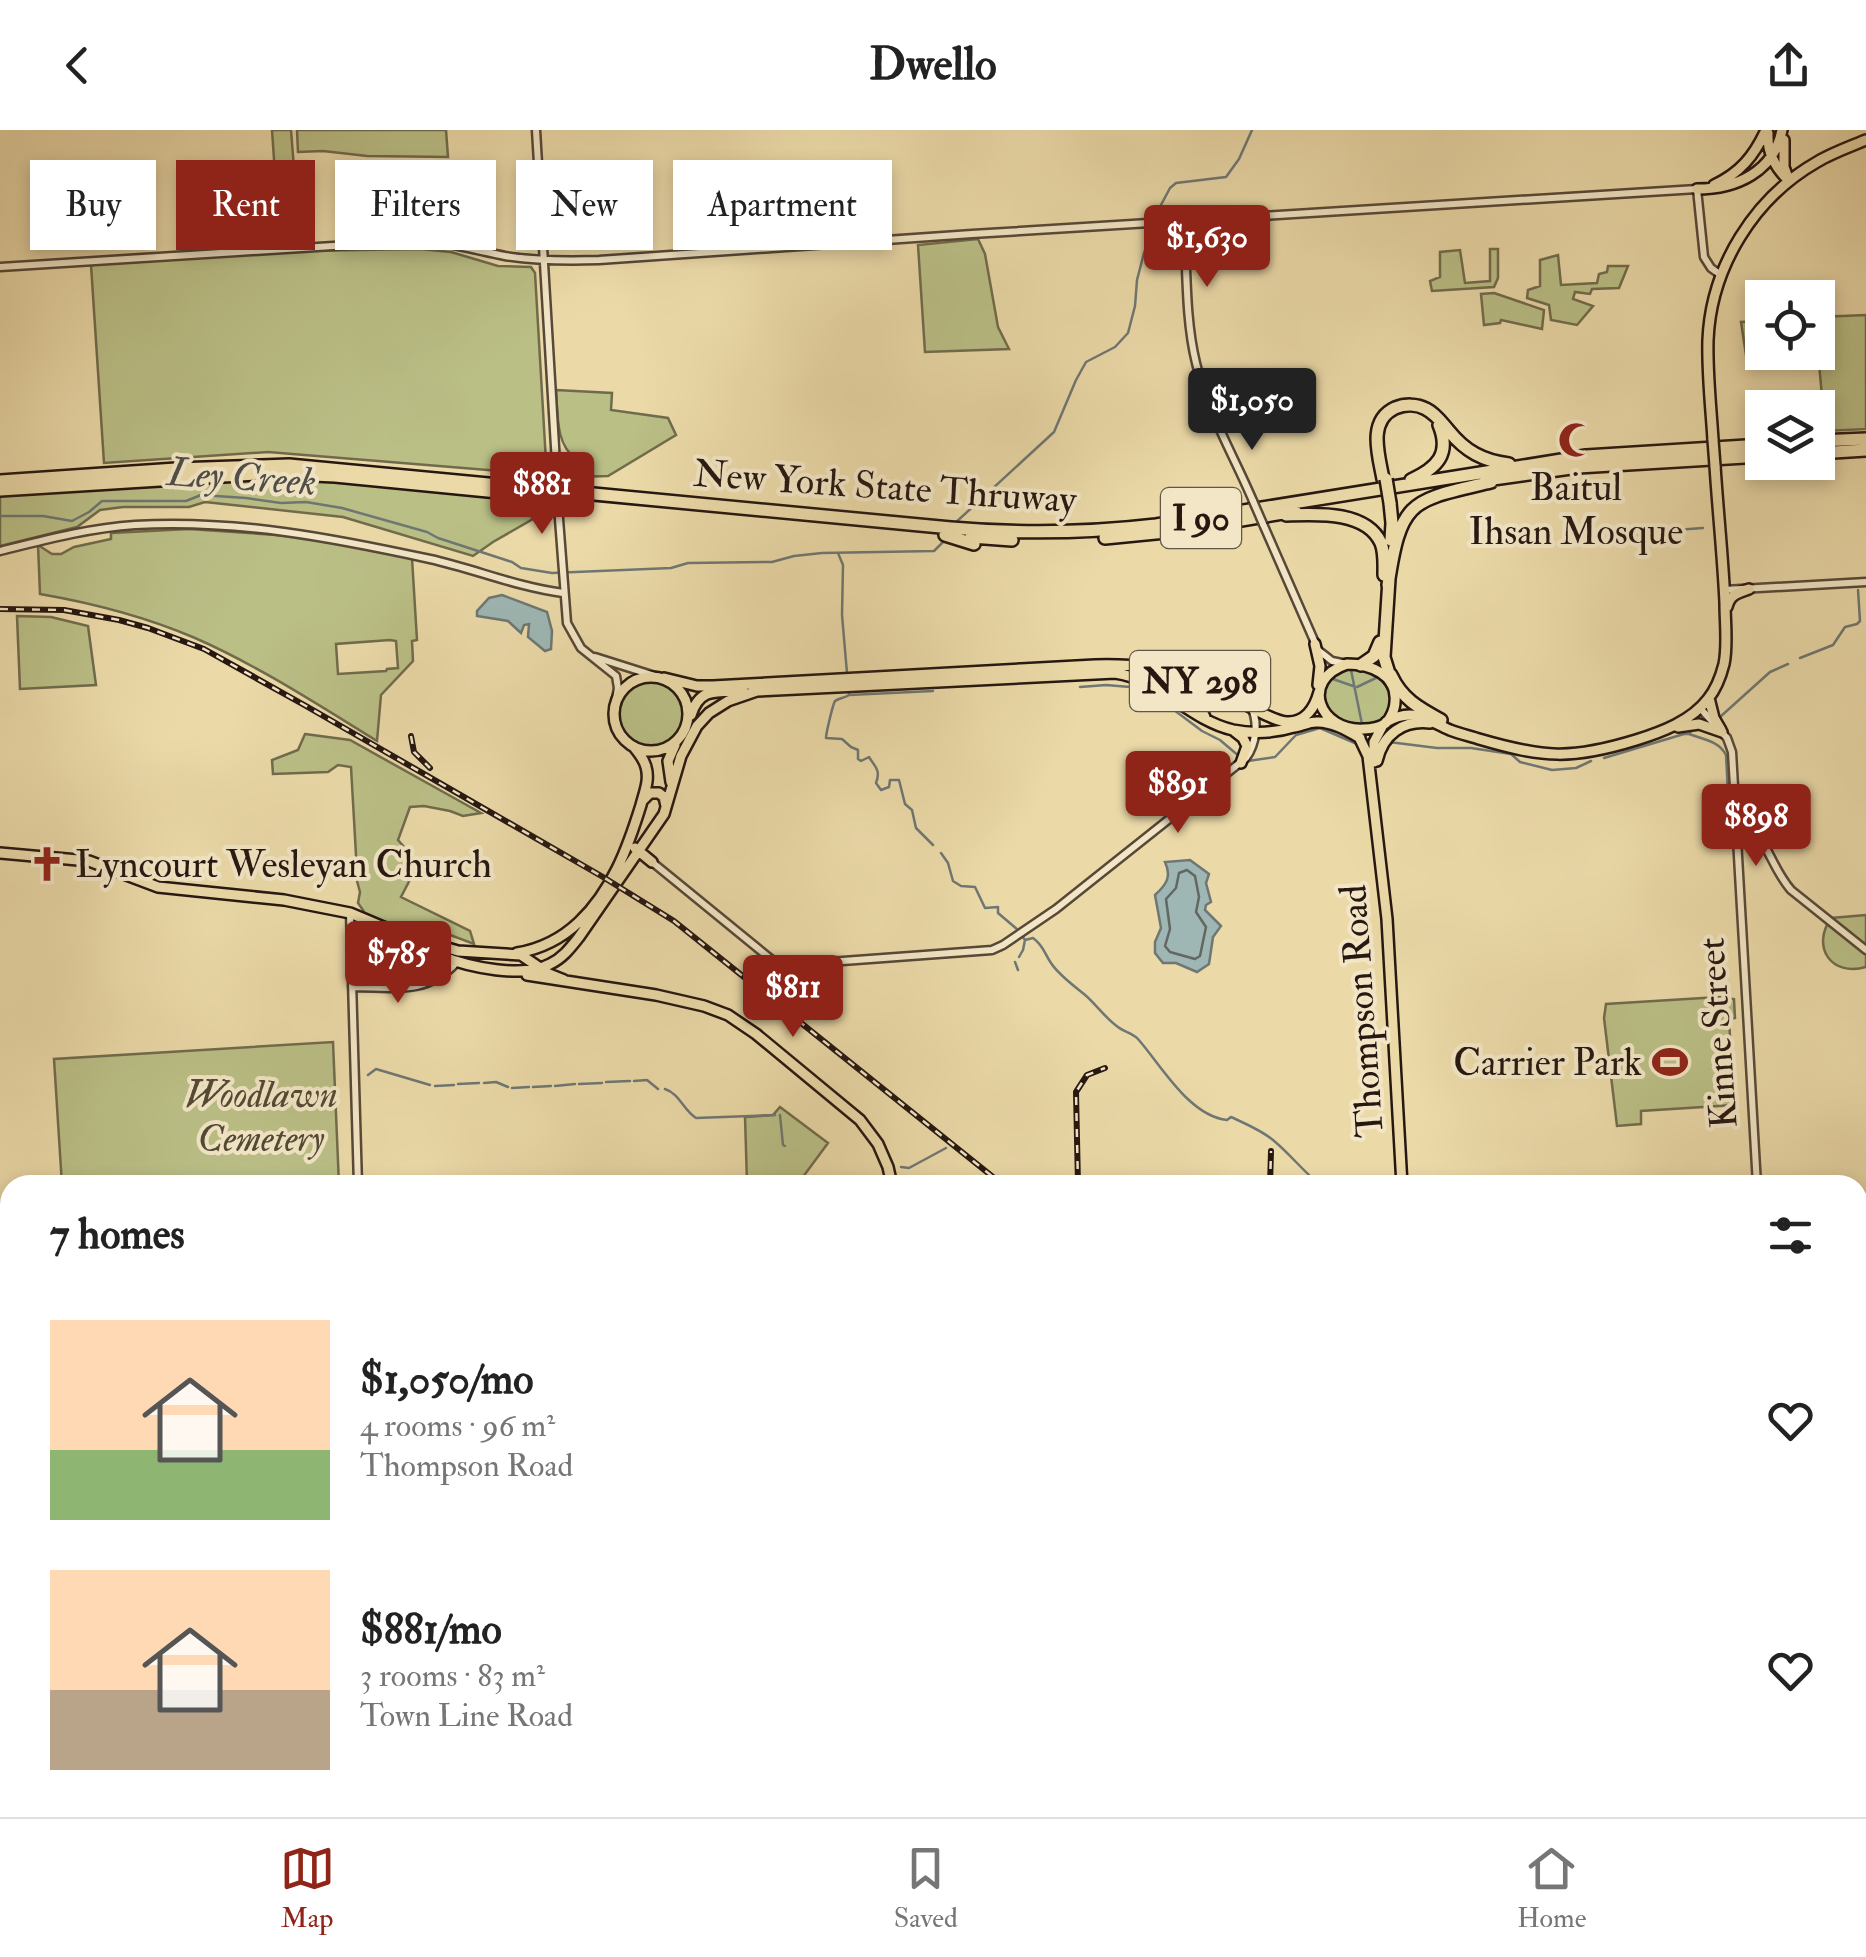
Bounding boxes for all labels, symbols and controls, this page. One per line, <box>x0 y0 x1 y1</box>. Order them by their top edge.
text: Dwello <box>869 37 997 93</box>
icon: back <box>50 38 105 93</box>
icon: share <box>1761 38 1816 93</box>
chip: Buy <box>30 160 156 250</box>
chip: Rent <box>176 160 315 250</box>
chip: Filters <box>335 160 496 250</box>
chip: New <box>516 160 653 250</box>
chip: Apartment <box>673 160 892 250</box>
pin: $1,630 <box>1126 205 1288 290</box>
text: $1,630 <box>1166 217 1248 257</box>
map controls <box>1745 280 1835 480</box>
button: locate <box>1745 280 1835 370</box>
pin: $1,050 <box>1171 368 1333 453</box>
text: $1,050 <box>1210 380 1294 420</box>
button: layers <box>1745 390 1835 480</box>
mosque icon: Baitul Ihsan Mosque <box>1557 421 1595 459</box>
water label: Ley Creek <box>164 447 318 508</box>
street label: New York State Thruway <box>692 450 1079 524</box>
pin: $881 <box>483 452 601 537</box>
text: $881 <box>512 464 572 504</box>
place label: Baitul Ihsan Mosque <box>1469 464 1683 556</box>
road number: I 90 <box>1161 488 1241 548</box>
road number: NY 298 <box>1130 651 1270 711</box>
pin: $891 <box>1119 751 1237 836</box>
text: $891 <box>1148 763 1208 803</box>
pin: $898 <box>1697 784 1815 869</box>
text: $898 <box>1724 796 1788 836</box>
place label: Lyncourt Wesleyan Church <box>75 841 492 889</box>
church icon: Lyncourt Wesleyan Church <box>28 845 66 883</box>
street label: Thompson Road <box>1329 883 1395 1139</box>
pin: $785 <box>339 921 457 1006</box>
text: $785 <box>367 933 429 973</box>
street label: Kinne Street <box>1687 936 1749 1130</box>
pin: $811 <box>734 955 852 1040</box>
text: $811 <box>765 967 821 1007</box>
place label: Carrier Park <box>1453 1039 1642 1087</box>
sports icon: Carrier Park <box>1651 1043 1689 1081</box>
park label: Woodlawn Cemetery <box>184 1071 338 1163</box>
icon: filters <box>1763 1208 1818 1263</box>
text: 7 homes <box>50 1209 185 1261</box>
text: $1,050/mo <box>360 1354 533 1406</box>
icon: home <box>130 1360 250 1480</box>
icon: heart <box>1763 1393 1818 1448</box>
text: 4 rooms · 96 m² <box>360 1406 555 1446</box>
text: Thompson Road <box>360 1446 573 1486</box>
text: $881/mo <box>360 1604 502 1656</box>
icon: home <box>130 1610 250 1730</box>
icon: heart <box>1763 1643 1818 1698</box>
text: 3 rooms · 83 m² <box>360 1656 545 1696</box>
text: Town Line Road <box>360 1696 573 1736</box>
tab: Map <box>280 1841 335 1936</box>
tab: Saved <box>894 1841 958 1936</box>
tab: Home <box>1517 1841 1586 1936</box>

